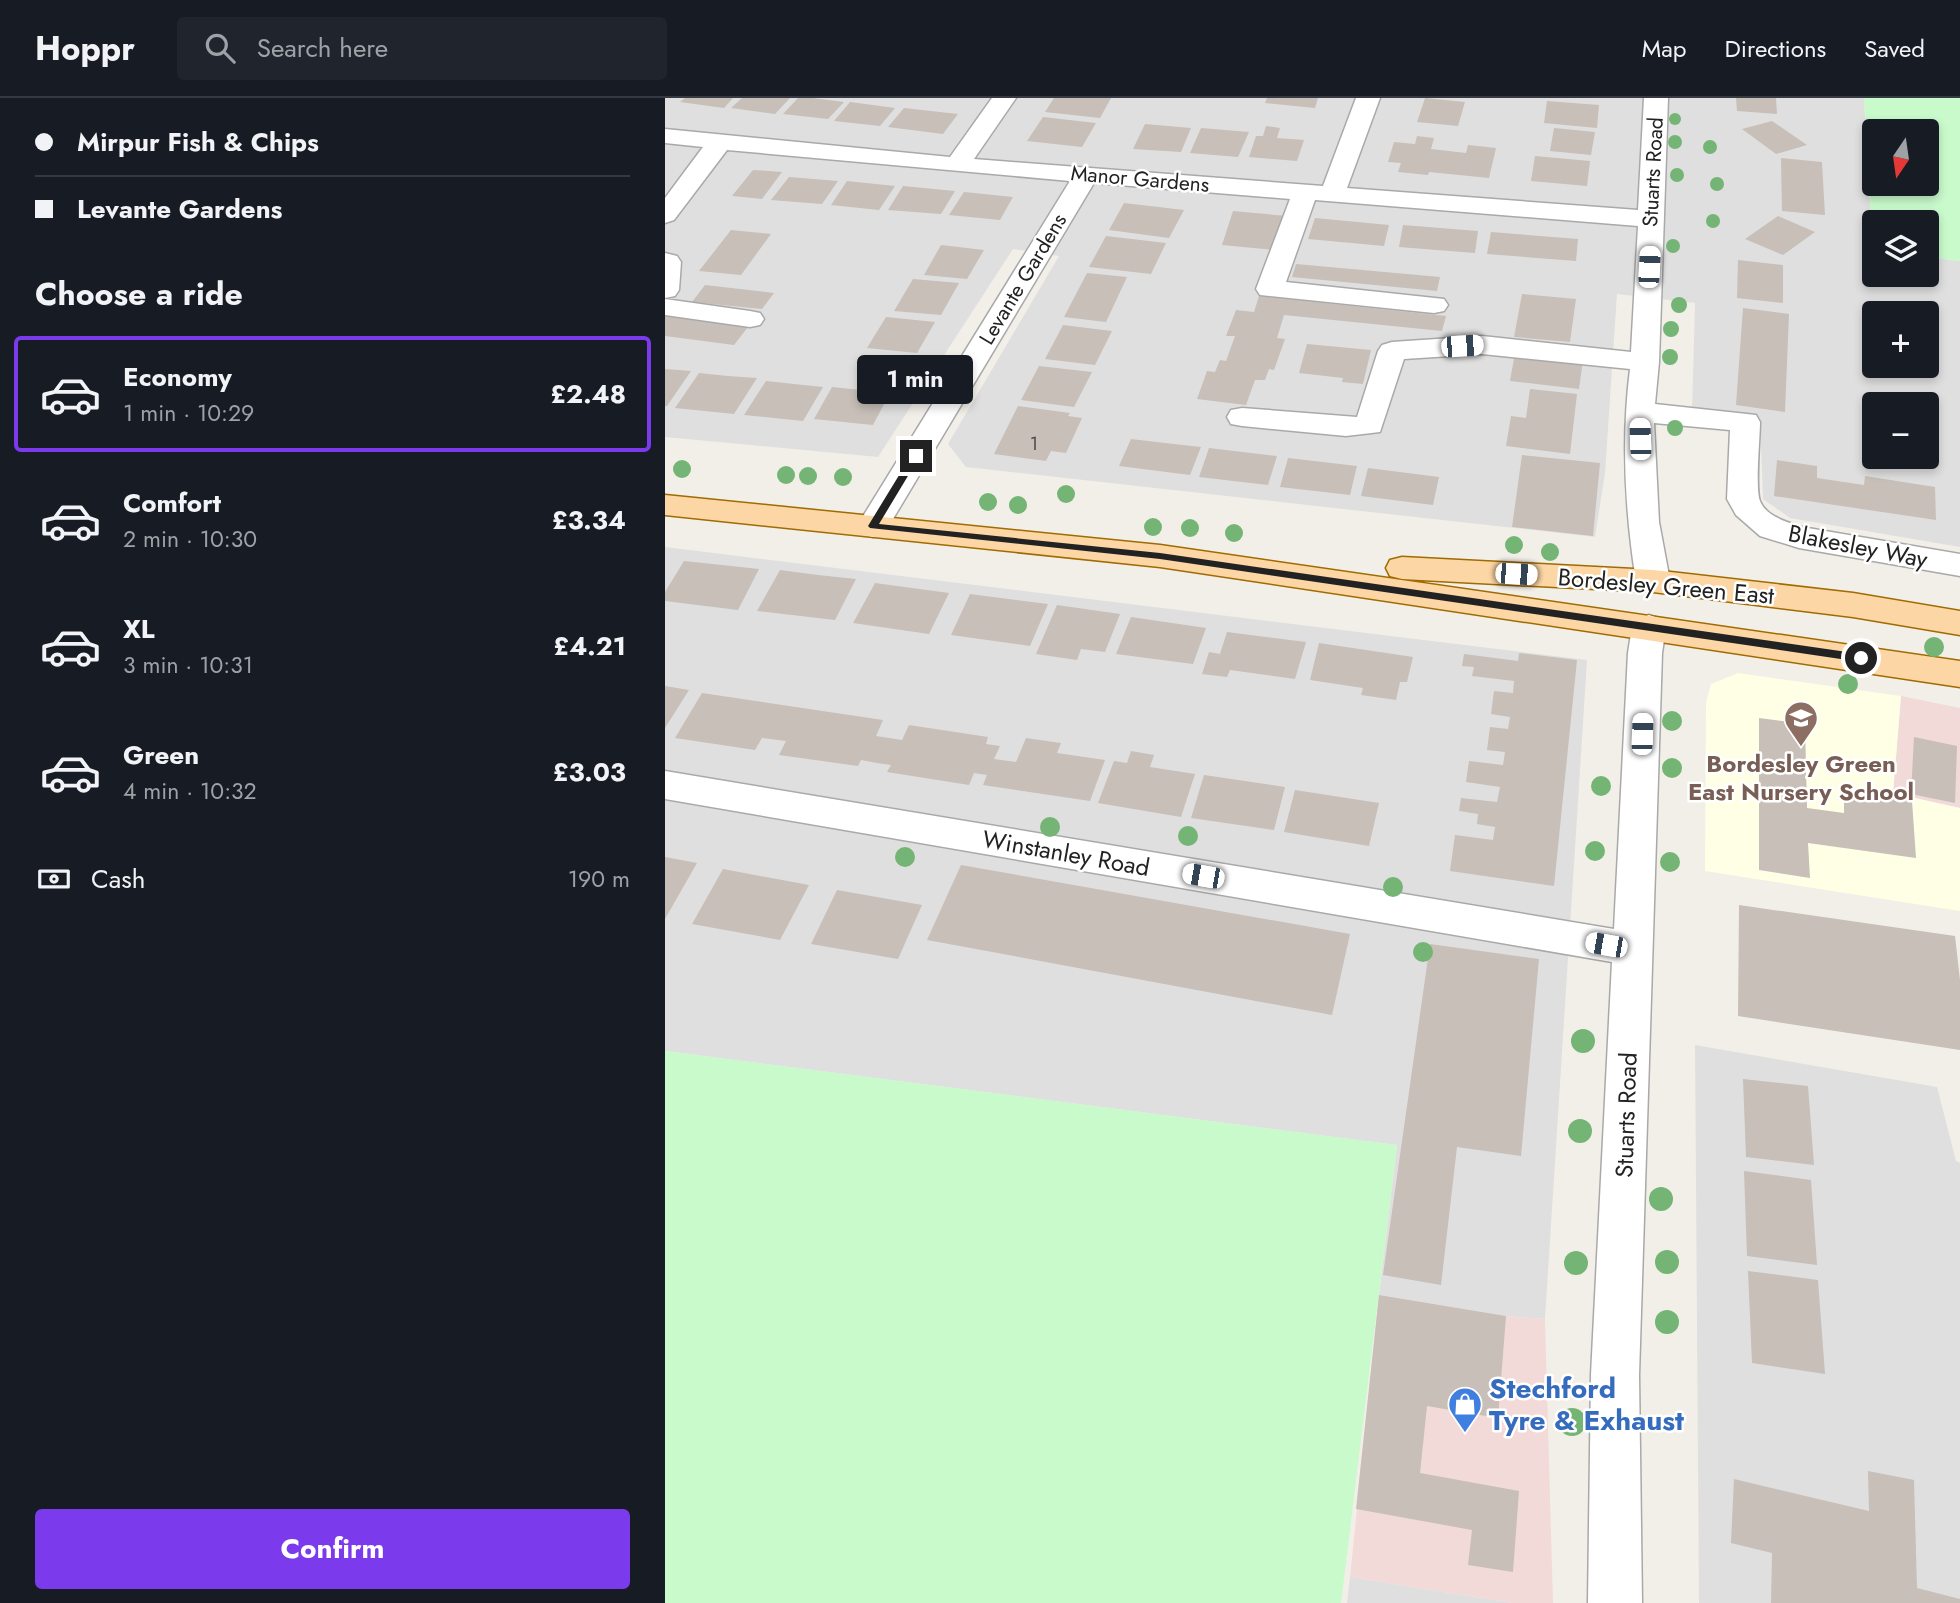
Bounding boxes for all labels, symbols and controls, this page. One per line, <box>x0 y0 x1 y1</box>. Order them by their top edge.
search box <box>177 17 667 80</box>
text: Hoppr <box>35 25 135 72</box>
icon: search <box>201 29 239 67</box>
text: Search here <box>257 29 388 67</box>
text: Map <box>1642 31 1687 66</box>
text: Directions <box>1725 31 1826 66</box>
text: Saved <box>1864 31 1925 66</box>
street label: Stuarts Road <box>1635 116 1671 228</box>
north arrow <box>1862 119 1939 196</box>
map controls <box>1862 119 1939 469</box>
text: Mirpur Fish & Chips <box>77 123 319 161</box>
street label: Manor Gardens <box>1069 158 1211 200</box>
text: Levante Gardens <box>77 190 282 228</box>
street label: Levante Gardens <box>972 208 1074 350</box>
button: layers <box>1862 210 1939 287</box>
car <box>1638 245 1661 289</box>
text: Choose a ride <box>35 271 243 317</box>
button: + <box>1862 301 1939 378</box>
car <box>1441 334 1484 358</box>
callout: 1 min <box>858 354 974 404</box>
text: Economy <box>123 358 232 396</box>
text: 1 min <box>886 362 944 396</box>
icon: car <box>39 363 102 426</box>
text: £2.48 <box>550 375 626 413</box>
button: − <box>1862 392 1939 469</box>
text: 1 min · 10:29 <box>123 396 254 430</box>
car <box>1629 418 1652 460</box>
house number: 1 <box>1030 431 1038 457</box>
route end <box>900 440 932 472</box>
text: Comfort <box>123 484 221 522</box>
icon: car <box>39 489 102 552</box>
text: £3.34 <box>552 501 626 539</box>
street label: Blakesley Way <box>1785 515 1931 577</box>
text: 2 min · 10:30 <box>123 522 257 556</box>
street label: Bordesley Green East <box>1556 559 1776 613</box>
car <box>1495 562 1538 586</box>
text: XL <box>123 610 155 648</box>
icon: car <box>39 615 102 678</box>
text: £4.21 <box>553 627 626 665</box>
route start <box>1845 642 1877 674</box>
text: 3 min · 10:31 <box>123 648 253 682</box>
school or university icon: Bordesley Green East Nursery School <box>1782 699 1820 748</box>
car <box>1631 713 1654 755</box>
text: Green <box>123 736 199 774</box>
icon: car <box>39 741 102 804</box>
place label: Bordesley Green East Nursery School <box>1688 746 1914 809</box>
text: £3.03 <box>553 753 626 791</box>
text: 4 min · 10:32 <box>123 774 257 808</box>
street label: Winstanley Road <box>980 821 1152 885</box>
icon: cash <box>35 860 73 898</box>
text: Cash <box>91 860 145 898</box>
text: 190 m <box>568 862 630 896</box>
car <box>1181 862 1226 890</box>
car <box>1584 931 1629 959</box>
street label: Stuarts Road <box>1606 1052 1646 1178</box>
place label: Stechford Tyre & Exhaust <box>1489 1368 1684 1441</box>
shop icon: Stechford Tyre & Exhaust <box>1446 1385 1484 1434</box>
button: Confirm <box>35 1509 630 1589</box>

